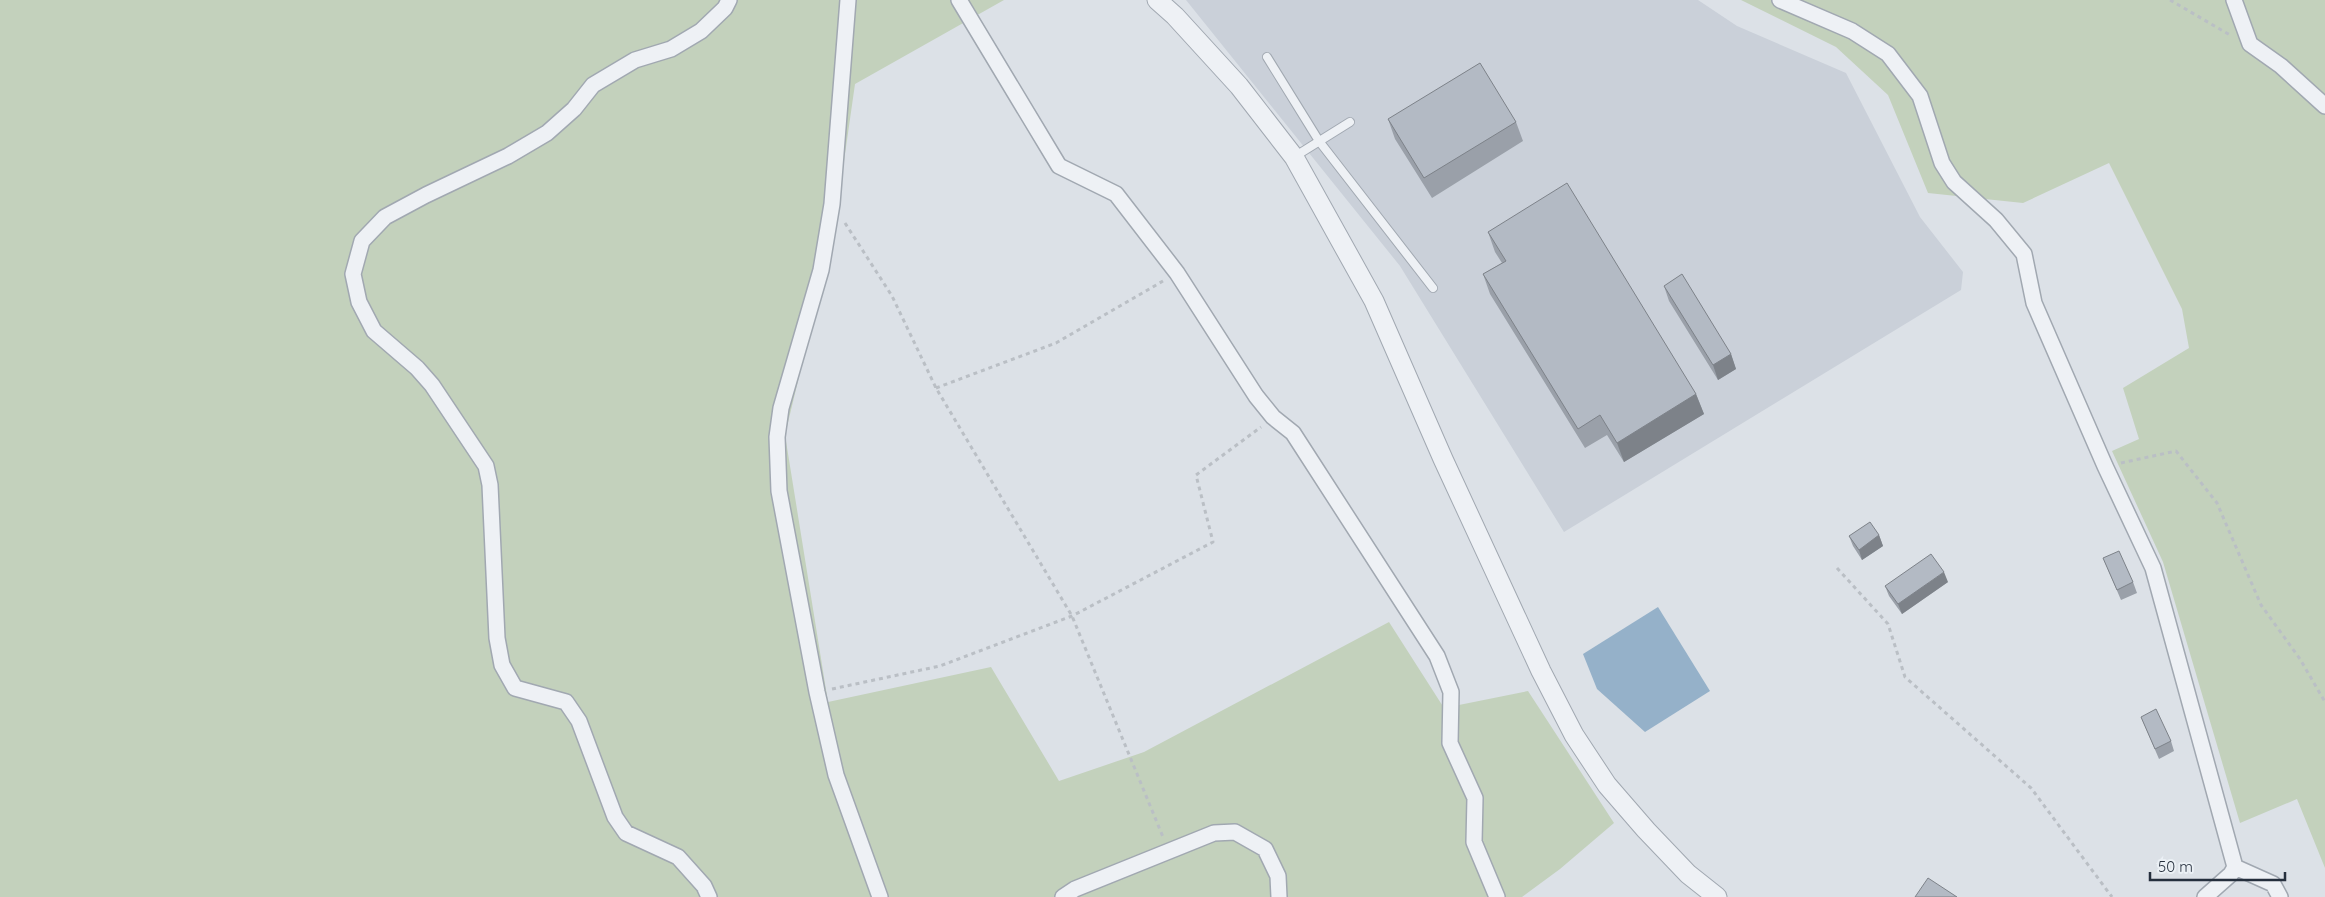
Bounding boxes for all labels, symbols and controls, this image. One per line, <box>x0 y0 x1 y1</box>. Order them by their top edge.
scale bar <box>2150 850 2285 882</box>
text: 50 m <box>2158 857 2193 876</box>

